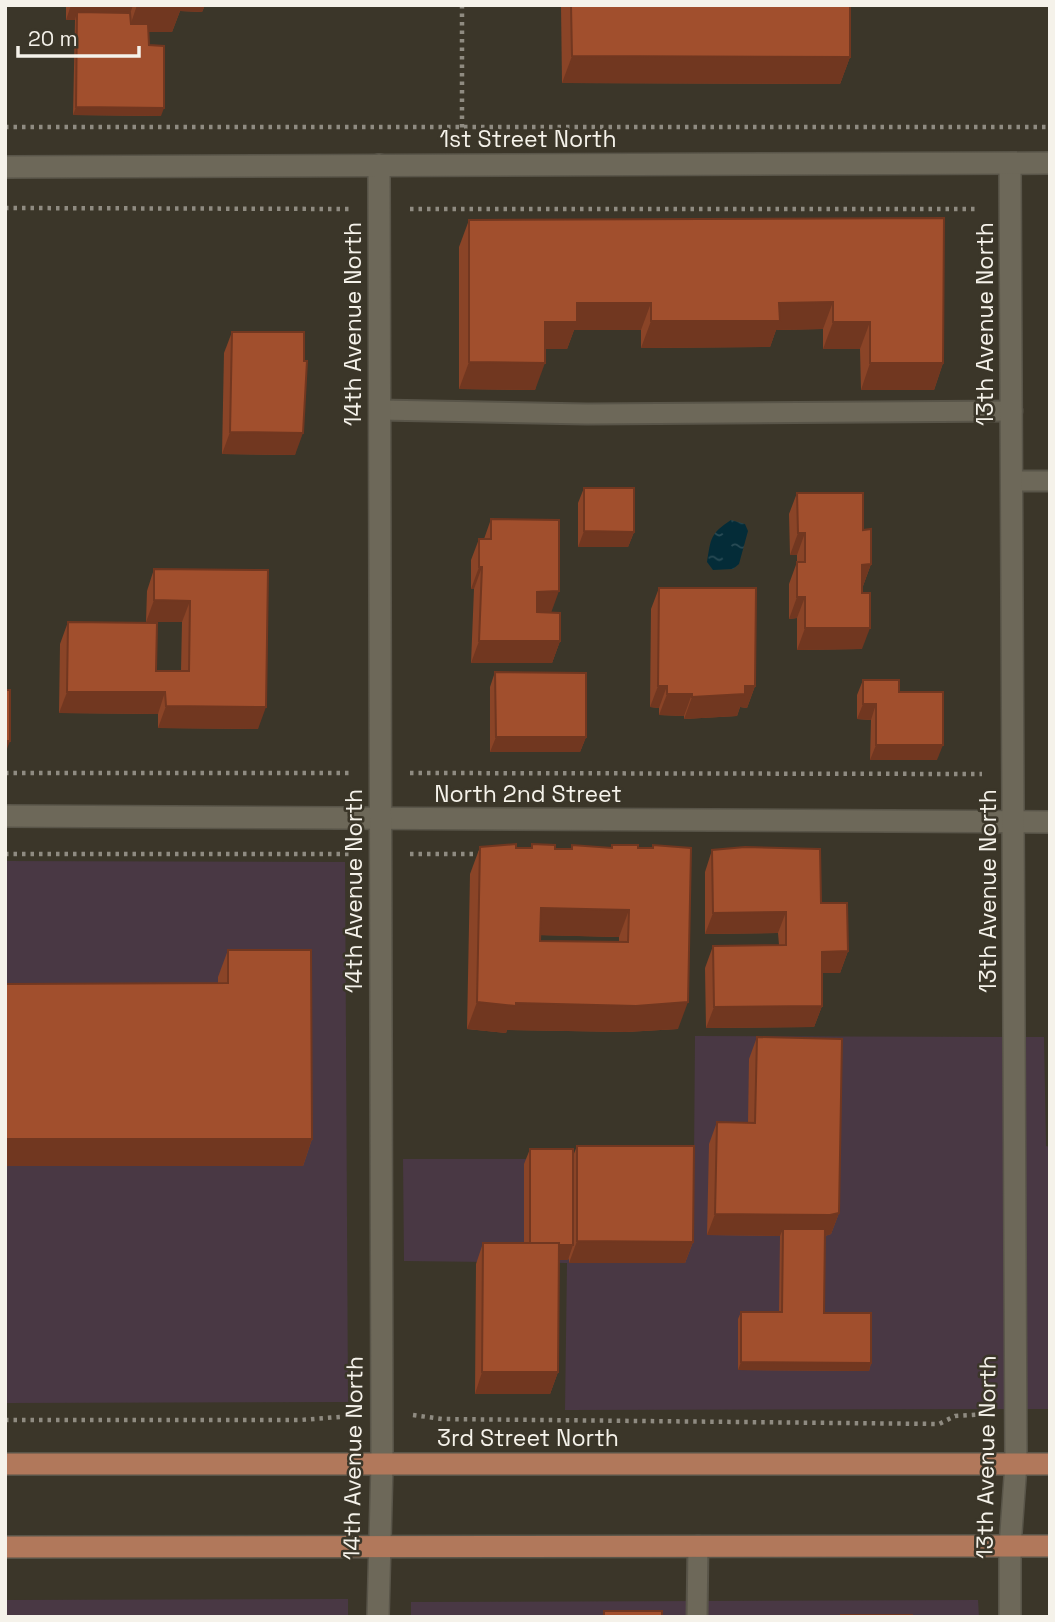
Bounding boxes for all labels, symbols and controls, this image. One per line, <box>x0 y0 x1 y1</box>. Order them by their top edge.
scale bar <box>18 14 138 58</box>
text: 20 m <box>28 25 78 52</box>
street label: 1st Street North <box>440 124 617 154</box>
street label: 14th Avenue North <box>338 222 368 426</box>
street label: 13th Avenue North <box>970 222 1000 426</box>
street label: North 2nd Street <box>434 779 622 809</box>
street label: 14th Avenue North <box>339 789 369 993</box>
street label: 13th Avenue North <box>973 789 1003 993</box>
street label: 13th Avenue North <box>969 1355 1003 1559</box>
street label: 14th Avenue North <box>336 1356 370 1560</box>
street label: 3rd Street North <box>437 1423 619 1453</box>

